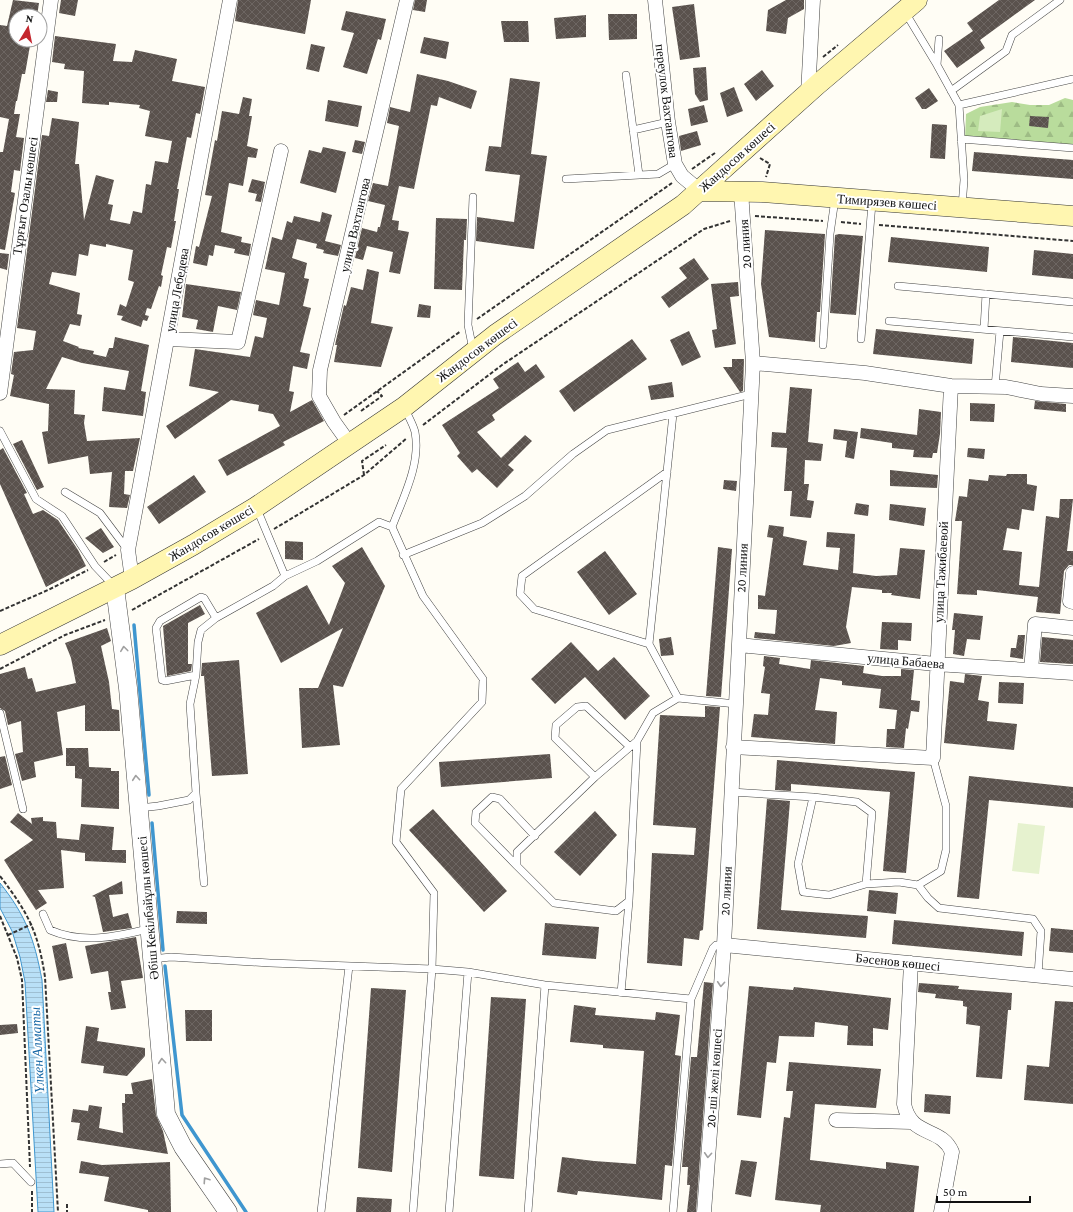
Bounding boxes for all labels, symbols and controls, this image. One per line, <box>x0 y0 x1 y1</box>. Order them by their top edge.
north arrow <box>8 8 48 48</box>
text: N <box>25 12 35 25</box>
street label: переулок Вахтангова <box>653 43 681 159</box>
street label: Жандосов көшесі <box>696 119 778 195</box>
street label: Тұрғыт Озалы көшесі <box>9 135 41 256</box>
street label: улица Вахтангова <box>337 176 373 274</box>
street label: Тимирязев көшесі <box>837 191 938 213</box>
street label: 20 линия <box>736 219 754 269</box>
street label: улица Лебедева <box>162 247 192 333</box>
street label: Жандосов көшесі <box>434 315 520 385</box>
street label: Жандосов көшесі <box>166 501 257 564</box>
street label: улица Тажибаевой <box>931 521 951 623</box>
street label: 20 линия <box>733 543 751 593</box>
one-way arrow <box>119 646 128 652</box>
street label: улица Бабаева <box>867 650 946 672</box>
one-way arrow <box>132 775 141 781</box>
street label: Әбіш Кекілбайұлы көшесі <box>134 835 162 980</box>
street label: 20 линия <box>717 866 735 916</box>
street label: Бәсенов көшесі <box>855 950 942 974</box>
one-way arrow <box>716 981 725 987</box>
water label: Үлкен Алматы <box>27 1007 47 1093</box>
street label: 20-ші желі көшесі <box>703 1027 725 1128</box>
one-way arrow <box>157 1058 166 1064</box>
one-way arrow <box>704 1152 713 1158</box>
one-way arrow <box>203 1177 211 1184</box>
scale bar <box>937 1178 1030 1204</box>
text: 50 m <box>943 1185 968 1199</box>

